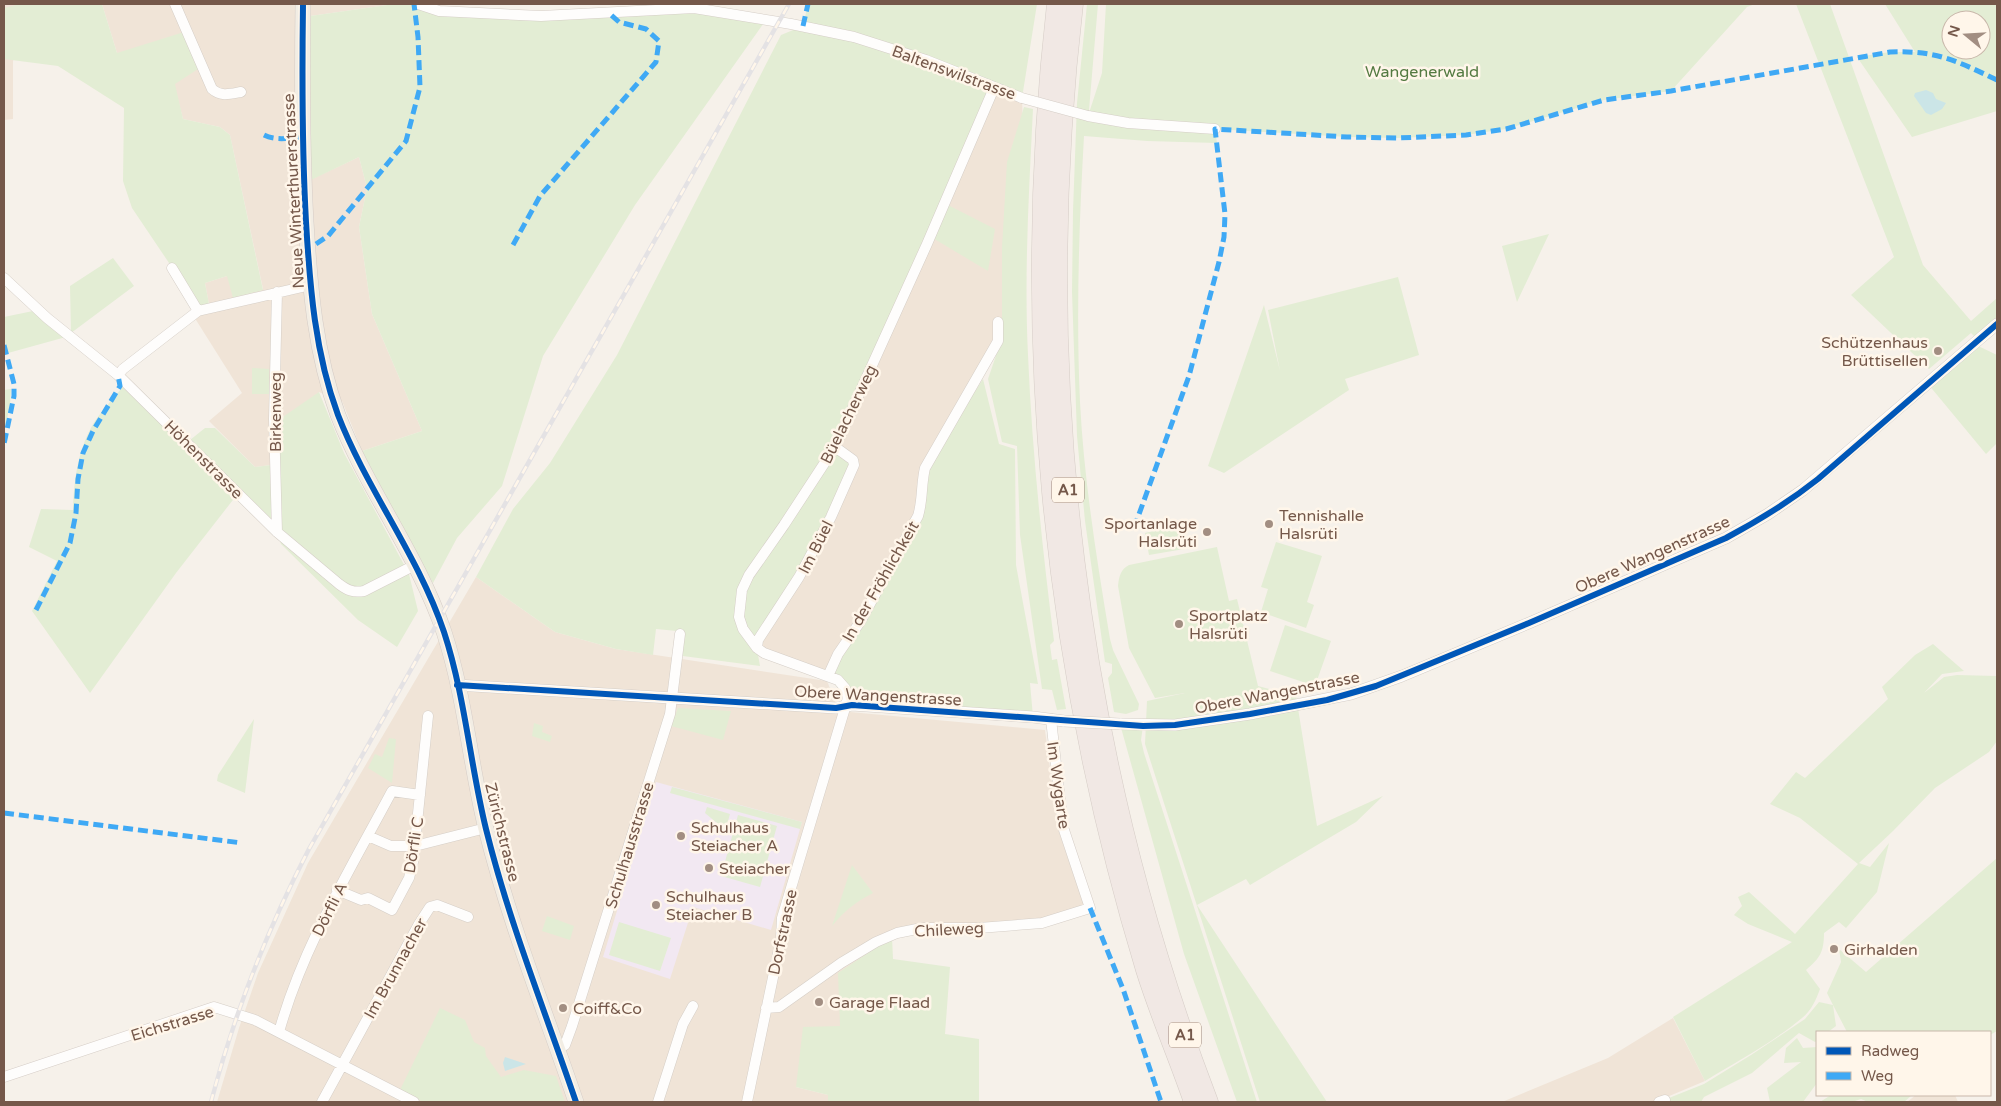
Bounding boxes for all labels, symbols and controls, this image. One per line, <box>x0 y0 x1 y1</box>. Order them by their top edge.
north arrow <box>1941 10 1991 60</box>
text: N <box>1944 23 1964 39</box>
street label: Baltenswilstrasse <box>889 41 1018 105</box>
park label: Wangenerwald <box>1365 62 1479 82</box>
street label: Neue Winterthurerstrasse <box>279 93 309 289</box>
place label: Schützenhaus Brüttisellen <box>1821 333 1928 371</box>
marker: Schützenhaus Brüttisellen <box>1932 345 1944 357</box>
street label: Büelacherweg <box>816 362 882 467</box>
street label: Birkenweg <box>266 372 286 452</box>
street label: Höhenstrasse <box>160 416 247 503</box>
road number: A1 <box>1052 478 1084 502</box>
place label: Tennishalle Halsrüti <box>1279 506 1364 544</box>
street label: Obere Wangenstrasse <box>1572 512 1733 598</box>
place label: Sportanlage Halsrüti <box>1104 514 1197 552</box>
street label: In der Fröhlichkeit <box>838 517 924 646</box>
street label: Im Büel <box>794 518 838 577</box>
marker: Tennishalle Halsrüti <box>1263 518 1275 530</box>
marker: Sportanlage Halsrüti <box>1201 526 1213 538</box>
place label: Sportplatz Halsrüti <box>1189 606 1268 644</box>
marker: Sportplatz Halsrüti <box>1173 618 1185 630</box>
street label: Obere Wangenstrasse <box>1193 667 1361 719</box>
street label: Obere Wangenstrasse <box>794 682 962 710</box>
street label: Im Wygarte <box>1042 740 1074 830</box>
street label: Schulhausstrasse <box>601 780 659 911</box>
street label: Zürichstrasse <box>480 781 524 884</box>
street label: Dörfli C <box>400 815 428 875</box>
place label: Schulhaus Steiacher A <box>691 818 778 856</box>
marker: Schulhaus Steiacher A <box>675 830 687 842</box>
place label: Steiacher <box>719 859 791 879</box>
marker: Steiacher <box>703 862 715 874</box>
street label: Dörfli A <box>308 879 352 940</box>
place label: Schulhaus Steiacher B <box>666 887 752 925</box>
street label: Dorfstrasse <box>764 888 802 977</box>
marker: Schulhaus Steiacher B <box>650 899 662 911</box>
street label: Im Brunnacher <box>360 914 432 1022</box>
street label: Chileweg <box>914 918 984 942</box>
place label: Girhalden <box>1844 940 1918 960</box>
marker: Girhalden <box>1828 943 1840 955</box>
place label: Garage Flaad <box>829 993 930 1013</box>
marker: Garage Flaad <box>813 996 825 1008</box>
place label: Coiff&Co <box>573 999 642 1019</box>
street label: Eichstrasse <box>128 1002 216 1046</box>
marker: Coiff&Co <box>557 1002 569 1014</box>
road number: A1 <box>1169 1022 1201 1048</box>
legend <box>1816 1031 1991 1096</box>
text: Radweg <box>1861 1042 1919 1060</box>
text: Weg <box>1861 1067 1893 1085</box>

